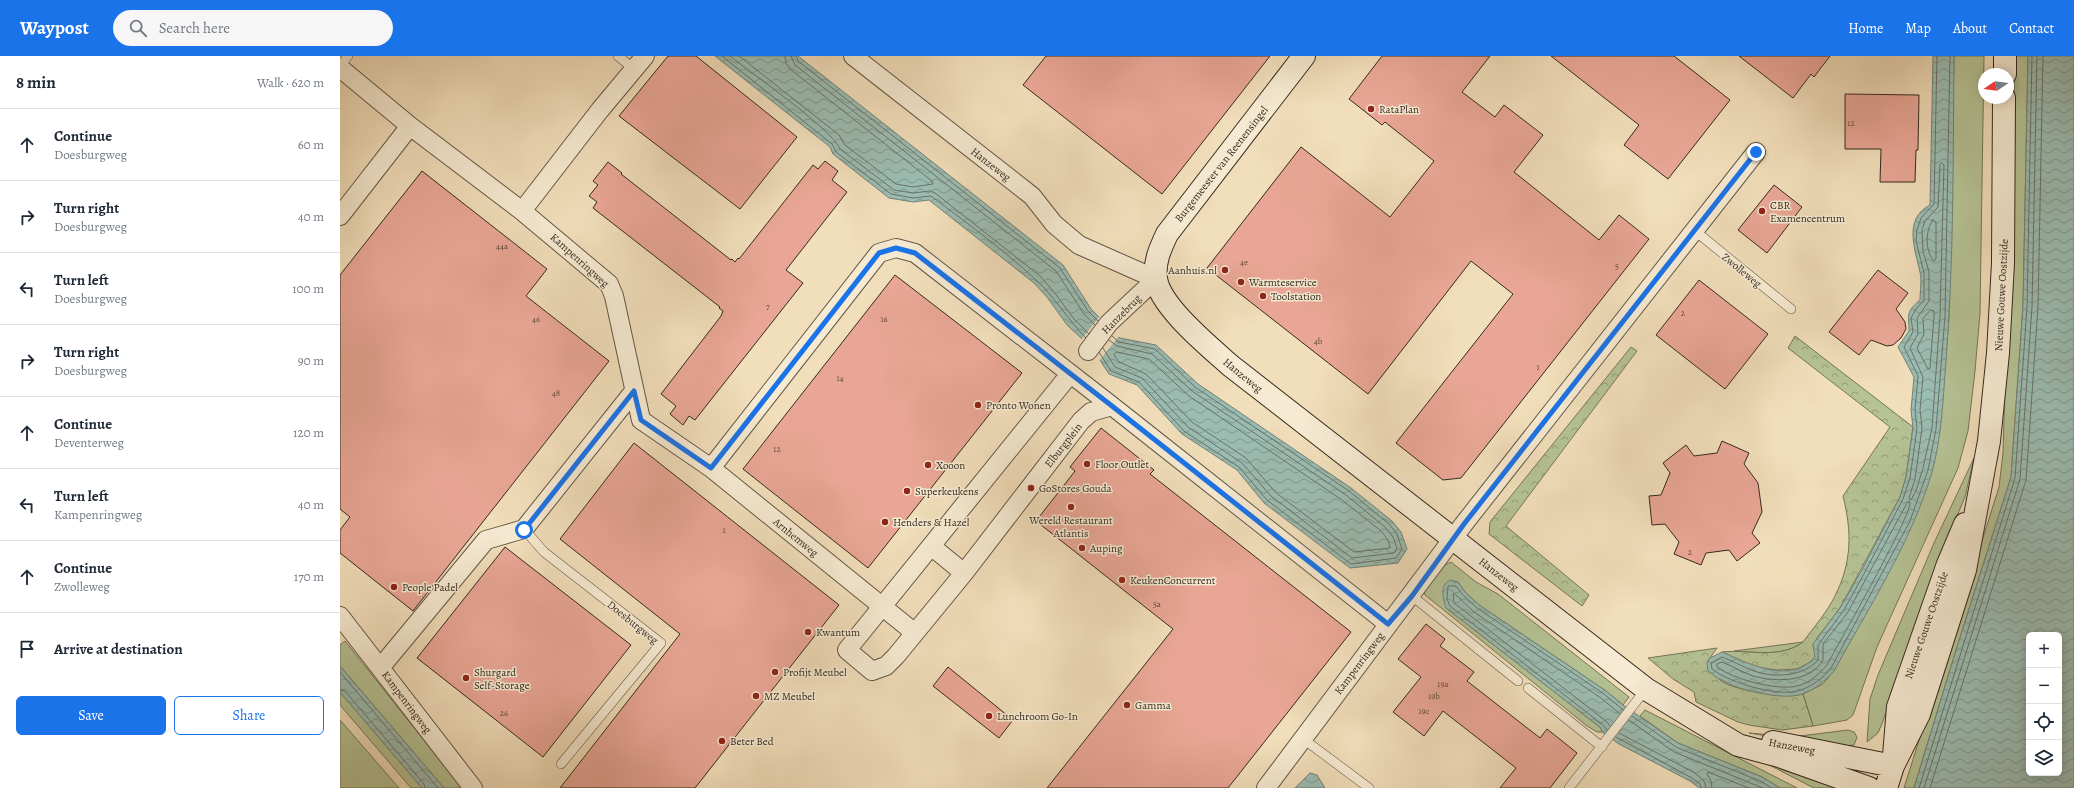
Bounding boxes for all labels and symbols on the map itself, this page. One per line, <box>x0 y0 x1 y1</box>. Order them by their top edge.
north arrow <box>1978 68 2014 104</box>
place label: RataPlan <box>1379 102 1419 117</box>
street label: Burgemeester van Reenensingel <box>1171 103 1272 225</box>
marker: RataPlan <box>1366 104 1376 114</box>
house number: 12 <box>1847 117 1855 129</box>
route end <box>1747 143 1765 161</box>
street label: Hanzeweg <box>968 144 1014 185</box>
place label: CBR Examencentrum <box>1770 198 1845 226</box>
marker: CBR Examencentrum <box>1757 206 1767 216</box>
street label: Kampenringweg <box>547 230 613 291</box>
street label: Nieuwe Gouwe Oostzijde <box>1991 238 2012 352</box>
house number: 44a <box>496 240 509 252</box>
street label: Zwolleweg <box>1719 250 1765 291</box>
house number: 4e <box>1240 256 1248 268</box>
house number: 5 <box>1615 260 1619 272</box>
place label: Aanhuis.nl <box>1167 263 1217 278</box>
marker: Aanhuis.nl <box>1220 265 1230 275</box>
place label: Warmteservice <box>1248 275 1317 290</box>
marker: Warmteservice <box>1236 277 1246 287</box>
place label: Toolstation <box>1271 289 1321 304</box>
street label: Hanzebrug <box>1098 291 1145 338</box>
marker: Toolstation <box>1258 291 1268 301</box>
house number: 7 <box>766 300 770 312</box>
house number: 2 <box>1681 307 1686 319</box>
house number: 46 <box>532 313 540 325</box>
house number: 16 <box>880 313 888 325</box>
house number: 4b <box>1314 335 1323 347</box>
street label: Hanzeweg <box>1220 355 1266 396</box>
house number: 1 <box>1536 361 1540 373</box>
house number: 14 <box>836 372 844 384</box>
house number: 48 <box>552 387 560 399</box>
place label: Pronto Wonen <box>986 398 1051 413</box>
marker: Pronto Wonen <box>973 400 983 410</box>
street label: Elburgplein <box>1041 420 1086 471</box>
house number: 12 <box>773 443 781 455</box>
place label: Floor Outlet <box>1095 457 1149 472</box>
place label: Xooon <box>936 458 965 473</box>
marker: Floor Outlet <box>1082 459 1092 469</box>
marker: Xooon <box>923 460 933 470</box>
place label: GoStores Gouda <box>1039 481 1113 496</box>
marker: GoStores Gouda <box>1026 483 1036 493</box>
place label: Superkeukens <box>915 484 978 499</box>
marker: Superkeukens <box>902 486 912 496</box>
marker: Wereld Restaurant Atlantis <box>1066 502 1076 512</box>
place label: Wereld Restaurant Atlantis <box>1028 513 1113 541</box>
street label: Arnhemweg <box>769 514 822 561</box>
place label: Henders & Hazel <box>893 515 970 530</box>
marker: Henders & Hazel <box>880 517 890 527</box>
route start <box>515 521 533 539</box>
house number: 1 <box>722 524 726 536</box>
place label: Auping <box>1089 541 1123 556</box>
marker: Auping <box>1077 543 1087 553</box>
house number: 2 <box>1688 546 1693 558</box>
street label: Hanzeweg <box>1476 554 1522 595</box>
street label: Nieuwe Gouwe Oostzijde <box>1901 569 1952 681</box>
place label: KeukenConcurrent <box>1130 573 1216 588</box>
marker: KeukenConcurrent <box>1117 575 1127 585</box>
place label: People Padel <box>402 580 458 595</box>
marker: People Padel <box>389 582 399 592</box>
street label: Doesburgweg <box>604 597 662 648</box>
house number: 5a <box>1153 598 1162 610</box>
place label: Kwantum <box>816 625 860 640</box>
marker: Kwantum <box>803 627 813 637</box>
street label: Kampenringweg <box>1331 629 1388 698</box>
place label: Shurgard Self-Storage <box>474 665 530 693</box>
place label: Profijt Meubel <box>783 665 847 680</box>
marker: Profijt Meubel <box>770 667 780 677</box>
street label: Kampenringweg <box>378 668 435 737</box>
marker: Shurgard Self-Storage <box>461 673 471 683</box>
house number: 19a <box>1437 678 1449 690</box>
place label: MZ Meubel <box>764 689 815 704</box>
house number: 19b <box>1428 690 1440 702</box>
marker: MZ Meubel <box>751 691 761 701</box>
place label: Gamma <box>1135 698 1172 713</box>
marker: Gamma <box>1122 700 1132 710</box>
house number: 19c <box>1419 705 1430 717</box>
house number: 26 <box>500 707 508 719</box>
place label: Lunchroom Go-In <box>997 709 1078 724</box>
marker: Lunchroom Go-In <box>984 711 994 721</box>
place label: Beter Bed <box>730 734 774 749</box>
street label: Hanzeweg <box>1767 735 1817 758</box>
marker: Beter Bed <box>717 736 727 746</box>

